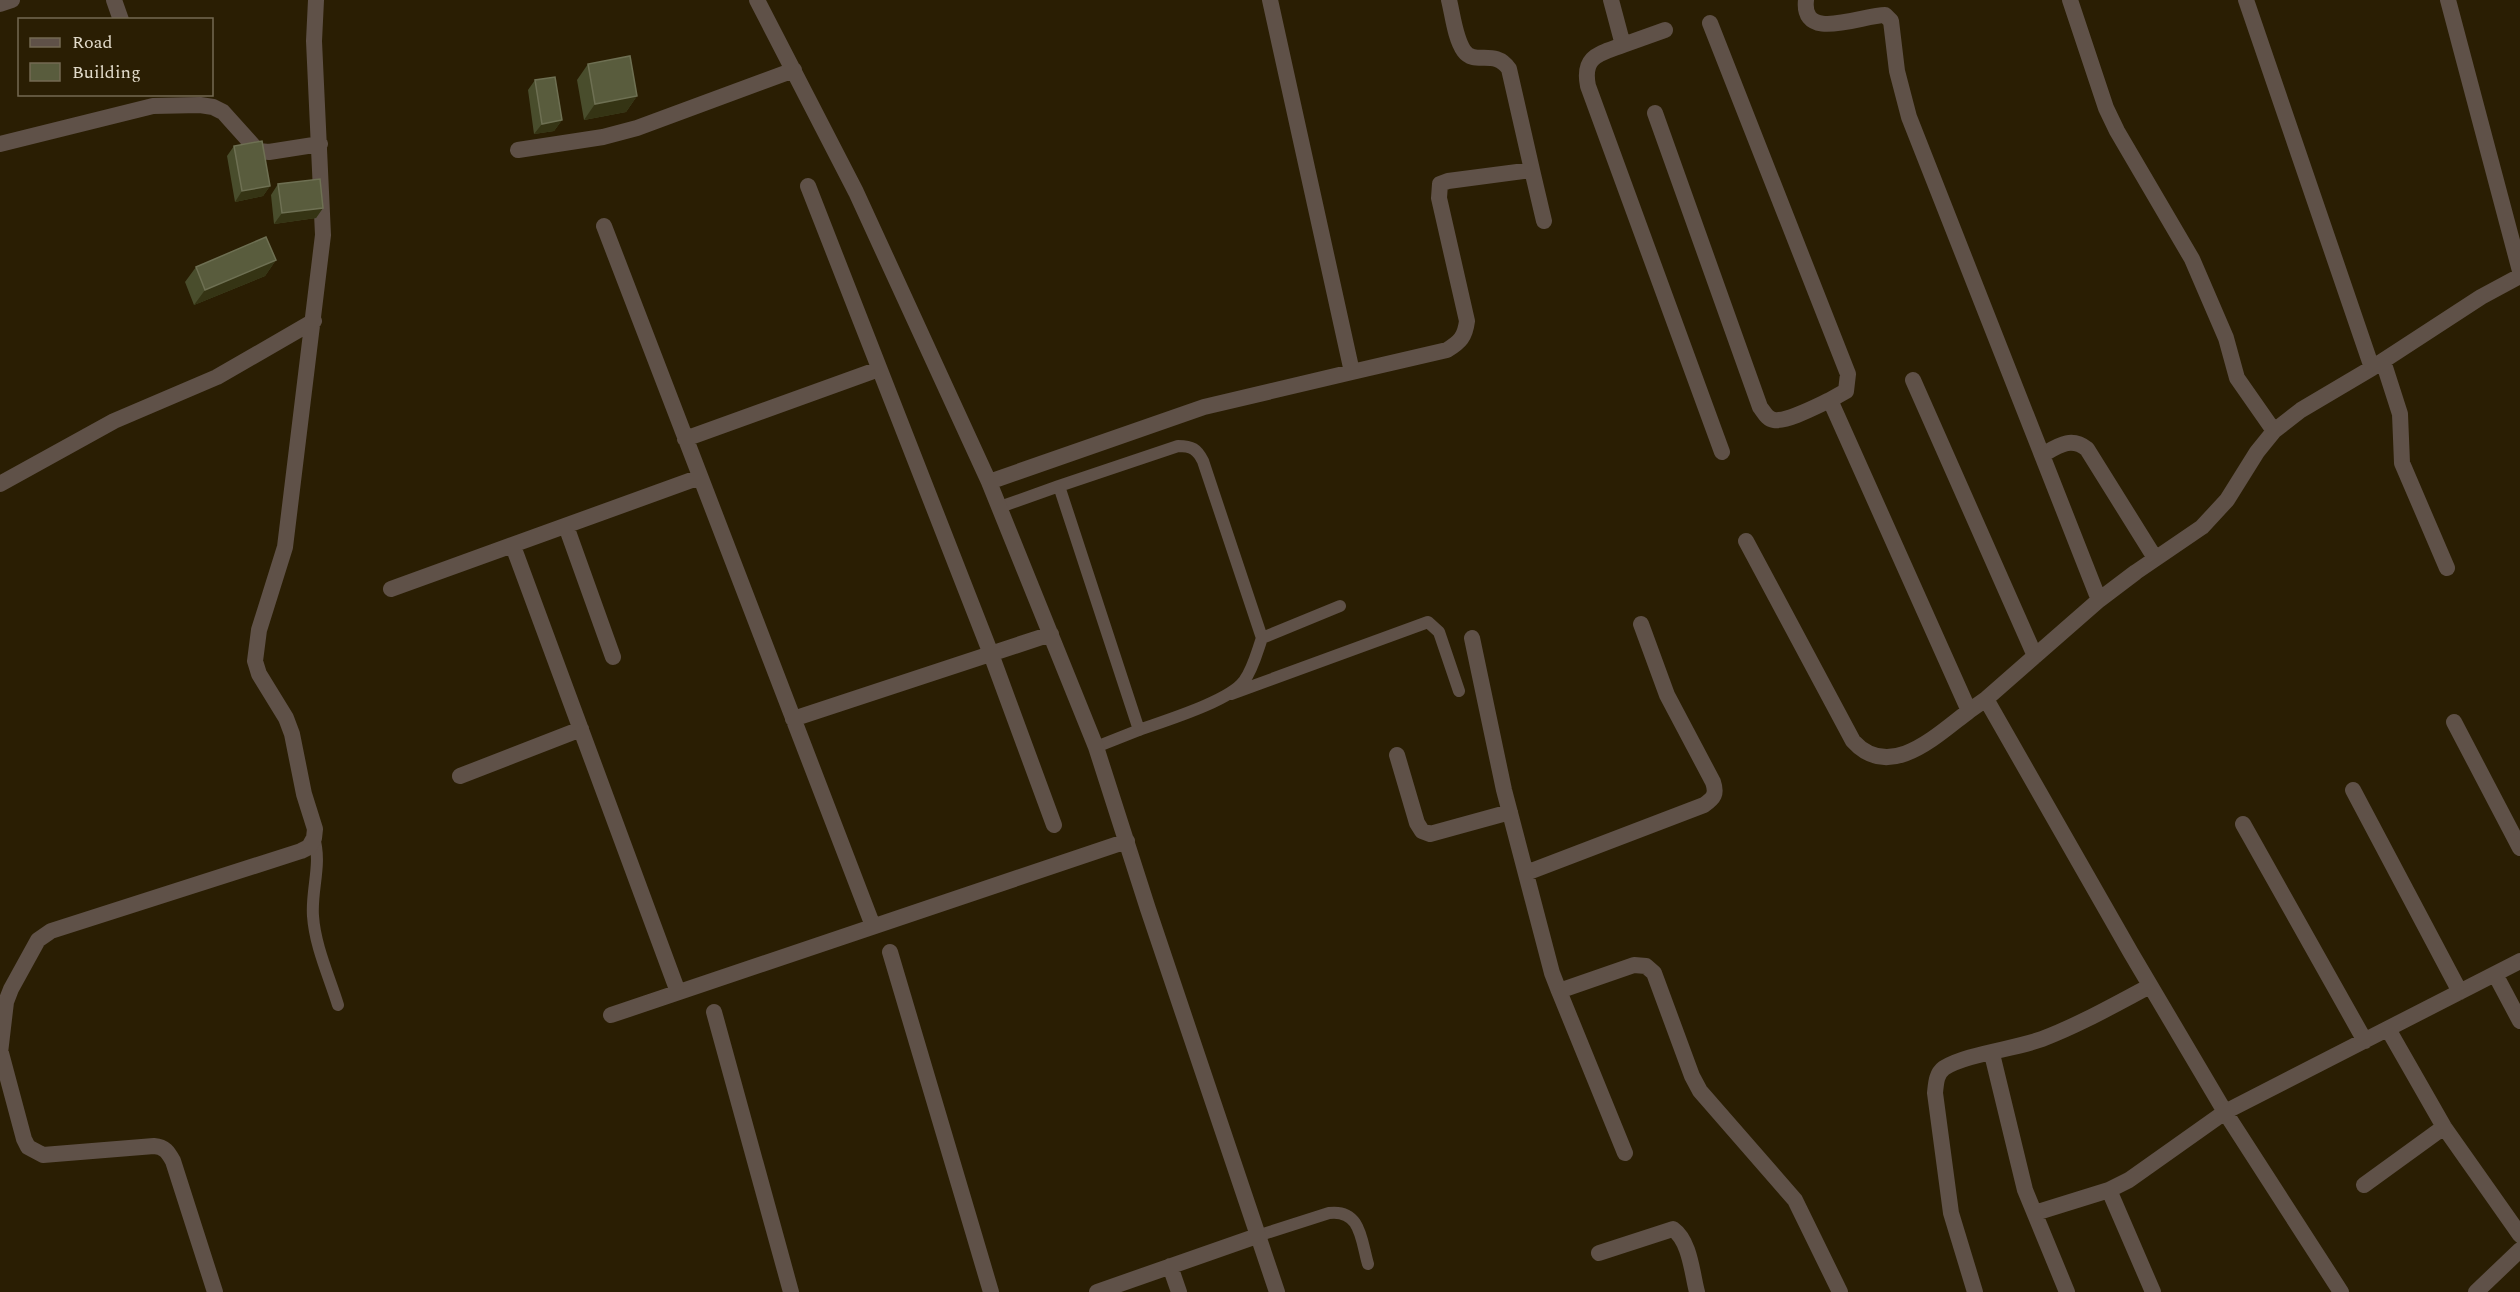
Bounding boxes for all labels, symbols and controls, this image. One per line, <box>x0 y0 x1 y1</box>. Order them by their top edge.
legend <box>18 18 213 96</box>
text: Road <box>72 29 113 56</box>
text: Building <box>72 59 141 86</box>

